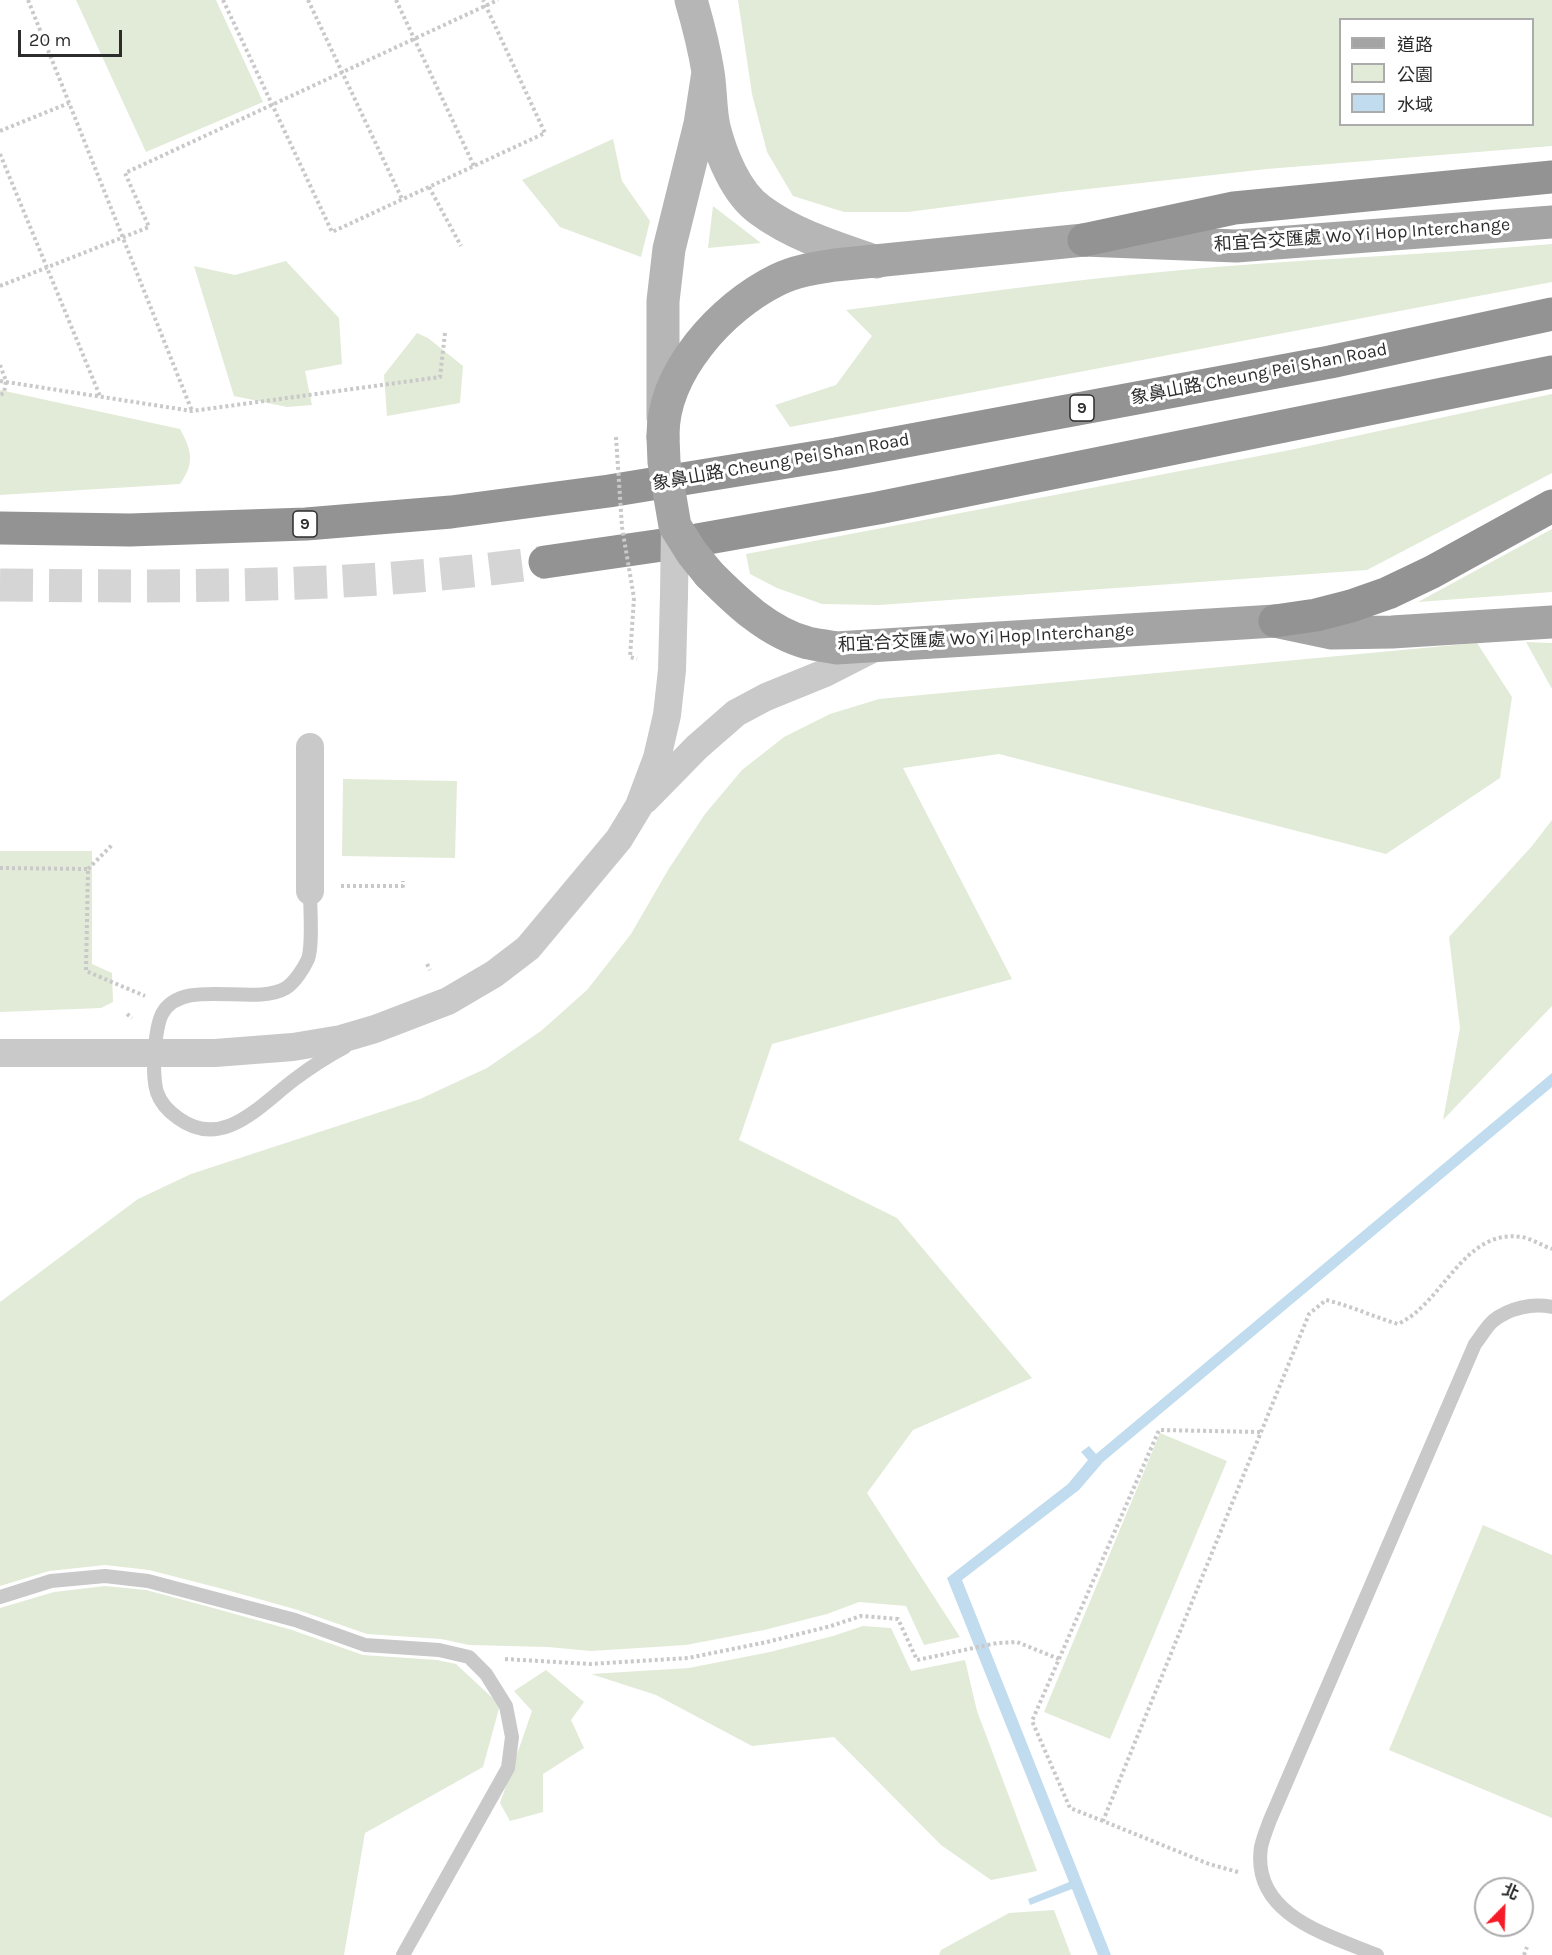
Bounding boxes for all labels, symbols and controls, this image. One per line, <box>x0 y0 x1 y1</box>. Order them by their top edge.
scale bar <box>21 18 124 56</box>
legend <box>1339 18 1534 126</box>
text: 20 m <box>29 29 71 51</box>
text: 道路 <box>1397 34 1433 56</box>
text: 公園 <box>1397 64 1433 86</box>
text: 水域 <box>1397 94 1433 116</box>
street label: 和宜合交匯處 Wo Yi Hop Interchange <box>1213 214 1511 256</box>
street label: 象鼻山路 Cheung Pei Shan Road <box>1129 339 1389 409</box>
road number: 9 <box>1070 395 1094 421</box>
street label: 象鼻山路 Cheung Pei Shan Road <box>651 429 911 495</box>
road number: 9 <box>293 511 317 537</box>
street label: 和宜合交匯處 Wo Yi Hop Interchange <box>837 619 1135 657</box>
north arrow <box>1474 1877 1534 1937</box>
text: 北 <box>1499 1880 1522 1904</box>

